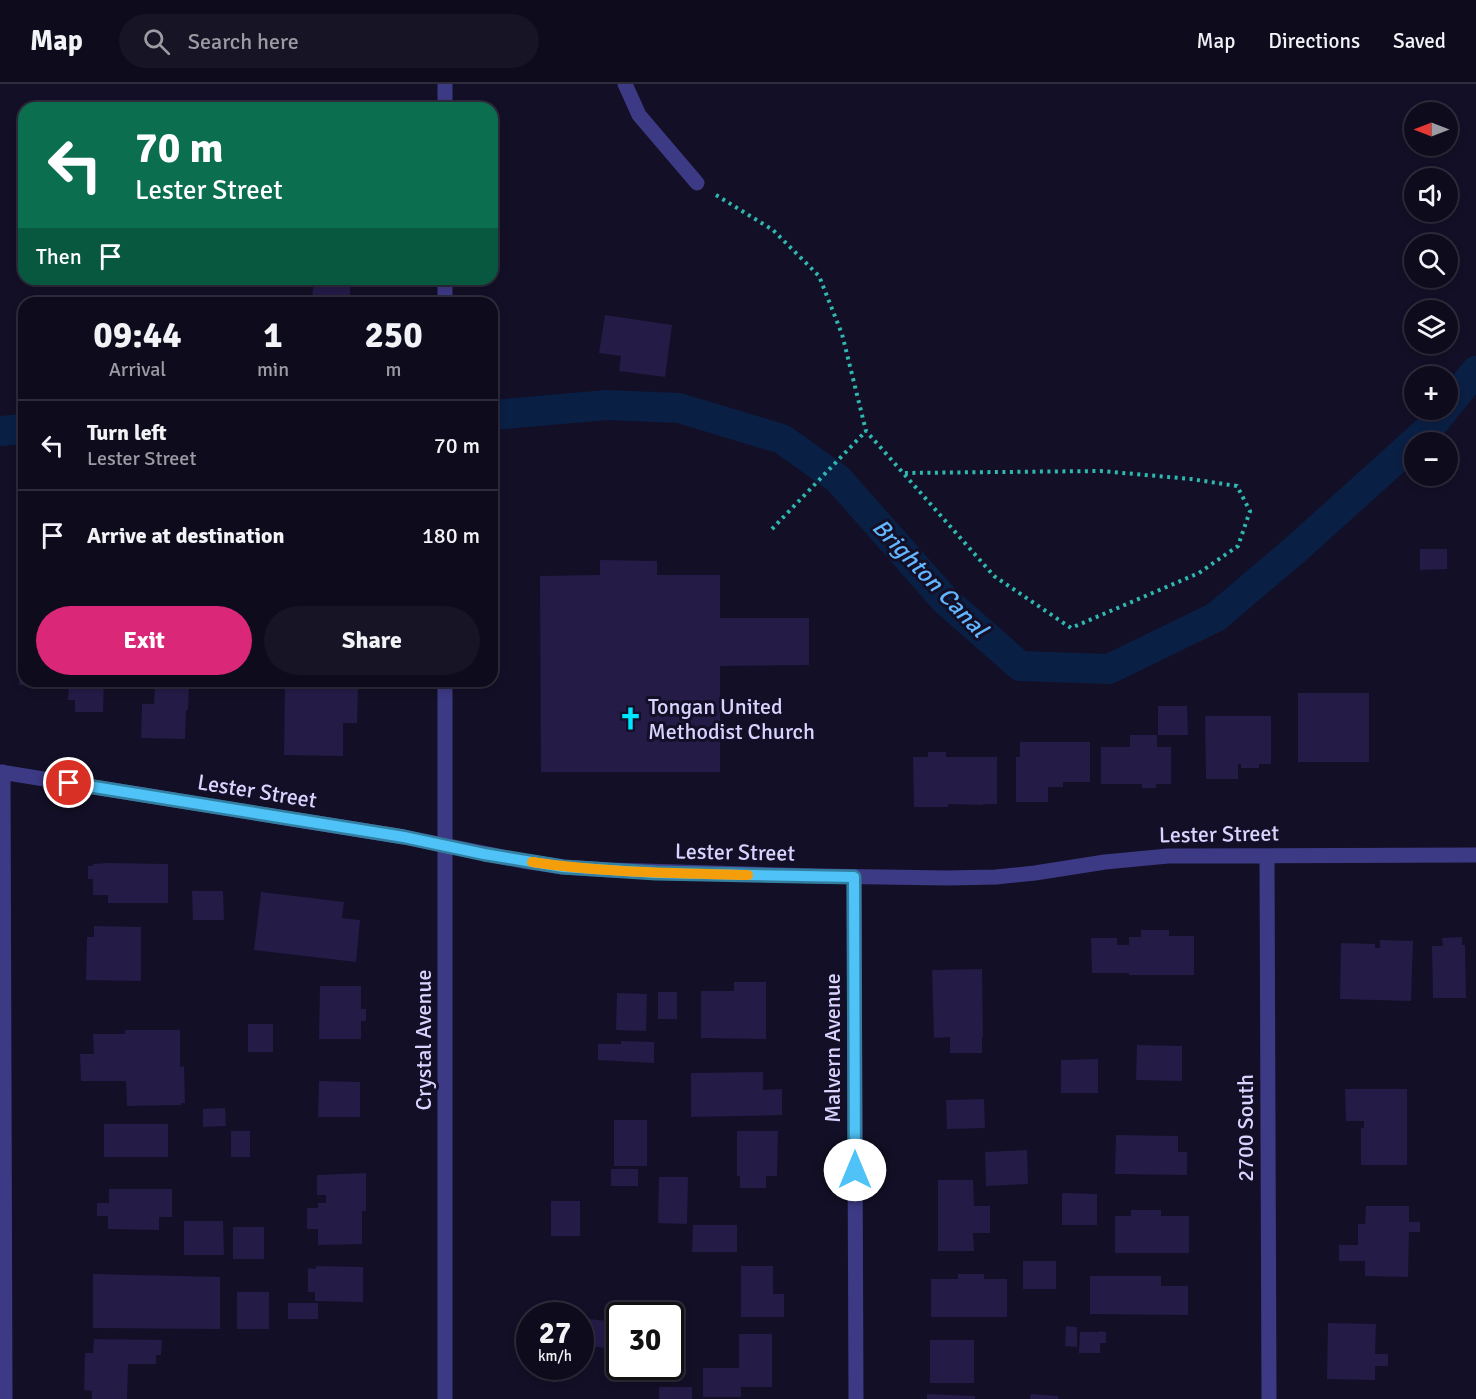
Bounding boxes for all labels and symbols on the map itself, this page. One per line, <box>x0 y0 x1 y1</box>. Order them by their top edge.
north arrow <box>1404 102 1458 156</box>
water label: Brighton Canal <box>866 512 995 645</box>
place label: Tongan United Methodist Church <box>648 693 815 745</box>
church icon: Tongan United Methodist Church <box>617 706 643 732</box>
pin <box>43 757 94 808</box>
street label: Lester Street <box>195 768 319 814</box>
street label: Lester Street <box>1159 819 1280 849</box>
street label: Lester Street <box>675 837 796 867</box>
street label: Crystal Avenue <box>410 970 437 1110</box>
street label: Malvern Avenue <box>819 973 846 1123</box>
street label: 2700 South <box>1232 1074 1259 1182</box>
position arrow <box>823 1138 887 1202</box>
speed limit sign: 30 <box>606 1302 684 1380</box>

